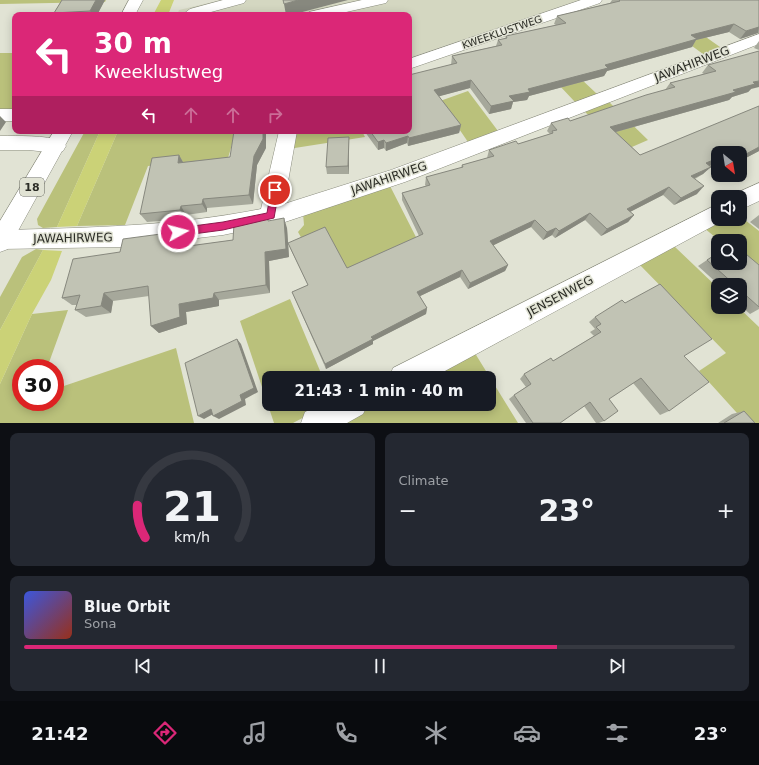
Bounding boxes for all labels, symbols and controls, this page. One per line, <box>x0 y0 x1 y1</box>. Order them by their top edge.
street label: KWEEKLUSTWEG <box>460 13 544 51</box>
text: 30 m <box>94 27 172 60</box>
icon: left <box>28 28 80 80</box>
street label: JAWAHIRWEG <box>651 43 732 85</box>
text: Kweeklustweg <box>94 61 223 82</box>
icon: left <box>138 104 160 126</box>
icon: ahead <box>180 104 202 126</box>
icon: ahead <box>222 104 244 126</box>
icon: right <box>264 104 286 126</box>
north arrow <box>711 146 747 182</box>
map controls <box>711 146 747 314</box>
street label: JAWAHIRWEG <box>348 158 429 198</box>
pin <box>258 173 292 207</box>
road number: 18 <box>20 178 44 196</box>
icon: arrive <box>264 179 286 201</box>
button: sound <box>711 190 747 226</box>
position arrow <box>157 211 199 253</box>
street label: JAWAHIRWEG <box>32 230 113 246</box>
button: search <box>711 234 747 270</box>
street label: JENSENWEG <box>524 273 596 320</box>
button: layers <box>711 278 747 314</box>
speed limit sign: 30 <box>12 359 64 411</box>
text: 21:43 · 1 min · 40 m <box>295 382 463 400</box>
text: Climate <box>399 473 449 488</box>
text: 21 <box>163 481 221 530</box>
text: 23° <box>538 493 595 528</box>
text: − <box>399 498 417 523</box>
text: + <box>717 498 735 523</box>
text: km/h <box>174 528 210 544</box>
text: Blue Orbit <box>84 598 170 616</box>
text: Sona <box>84 616 116 631</box>
icon: previous <box>132 655 154 677</box>
icon: pause <box>369 655 391 677</box>
icon: next <box>606 655 628 677</box>
icon: directions <box>151 719 179 747</box>
icon: music <box>241 719 269 747</box>
icon: phone <box>332 719 360 747</box>
icon: climate <box>422 719 450 747</box>
icon: car <box>513 719 541 747</box>
icon: filters <box>603 719 631 747</box>
text: 21:42 <box>31 723 89 744</box>
text: 23° <box>694 723 728 744</box>

